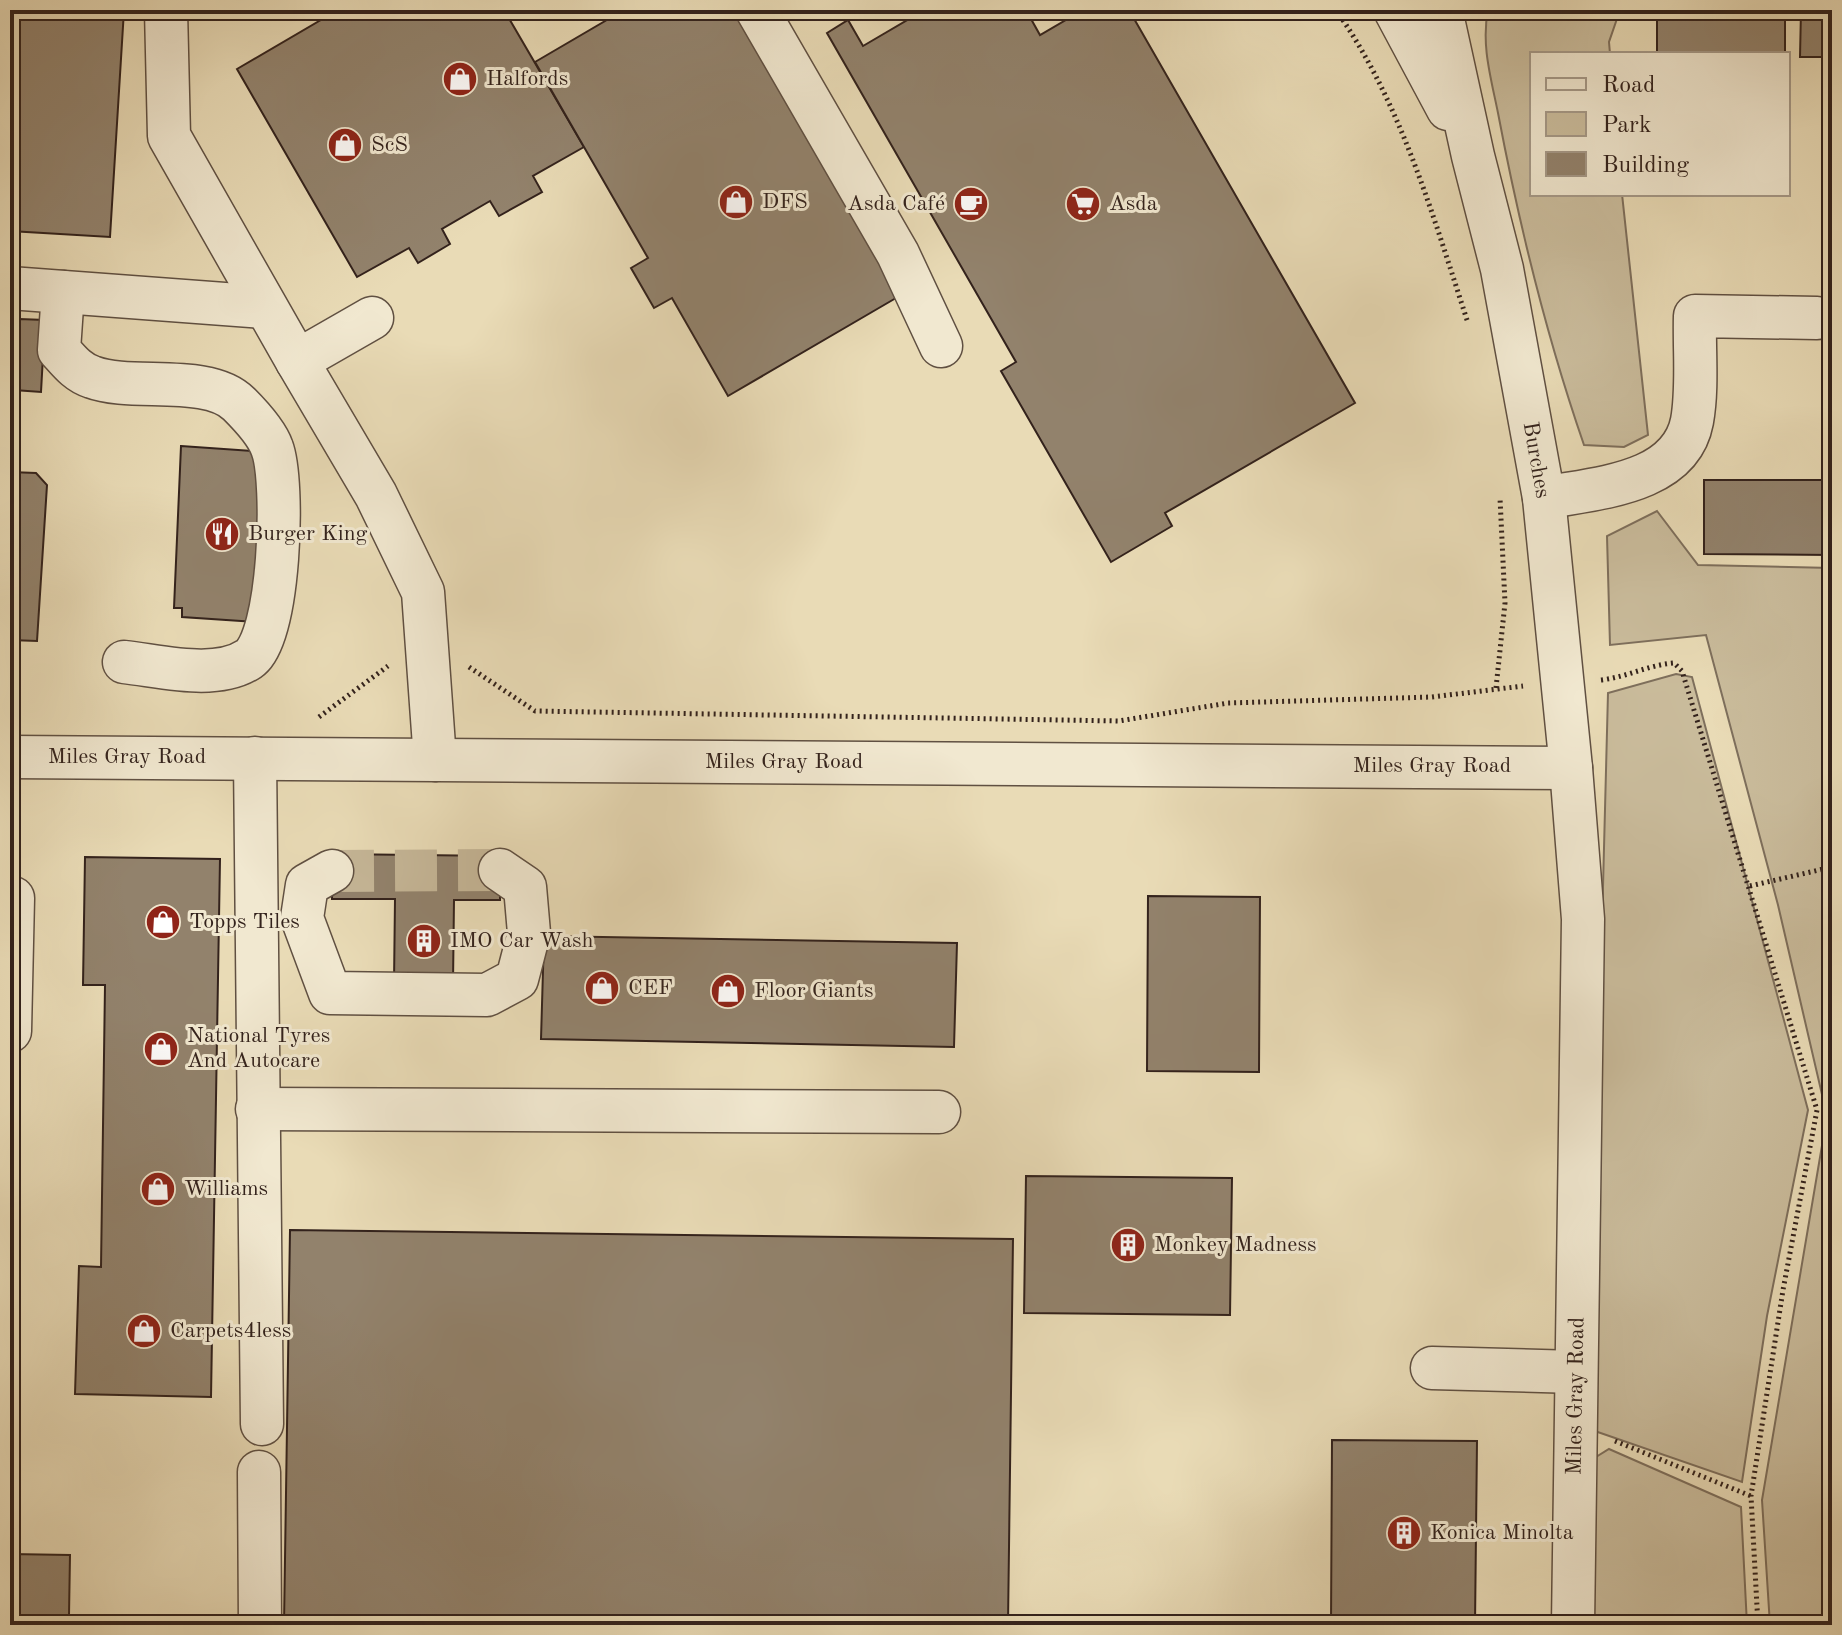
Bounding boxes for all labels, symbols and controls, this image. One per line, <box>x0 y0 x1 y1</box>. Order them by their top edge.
legend <box>1530 52 1790 196</box>
shop icon: Halfords <box>441 60 479 98</box>
place label: Halfords <box>486 68 568 90</box>
text: Road <box>1602 74 1655 98</box>
text: Park <box>1602 114 1651 138</box>
shop icon: ScS <box>326 126 364 164</box>
place label: ScS <box>371 134 408 156</box>
text: Building <box>1602 154 1689 178</box>
shop icon: DFS <box>717 183 755 221</box>
cafe icon: Asda Café <box>952 185 990 223</box>
supermarket icon: Asda <box>1064 185 1102 223</box>
place label: DFS <box>762 191 808 213</box>
place label: Asda Café <box>847 193 945 215</box>
place label: Asda <box>1109 193 1158 215</box>
street label: Burches <box>1518 420 1554 500</box>
restaurant icon: Burger King <box>203 515 241 553</box>
place label: Burger King <box>248 523 368 545</box>
street label: Miles Gray Road <box>48 746 206 768</box>
street label: Miles Gray Road <box>705 751 863 773</box>
street label: Miles Gray Road <box>1353 755 1511 777</box>
shop icon: Topps Tiles <box>144 903 182 941</box>
place label: Topps Tiles <box>189 911 300 933</box>
building icon: IMO Car Wash <box>405 922 443 960</box>
place label: IMO Car Wash <box>450 930 594 952</box>
shop icon: CEF <box>583 969 621 1007</box>
shop icon: Floor Giants <box>709 972 747 1010</box>
place label: CEF <box>628 977 673 999</box>
place label: Floor Giants <box>754 980 874 1002</box>
place label: National Tyres And Autocare <box>187 1025 330 1072</box>
shop icon: National Tyres And Autocare <box>142 1030 180 1068</box>
shop icon: Williams <box>139 1170 177 1208</box>
place label: Williams <box>184 1178 268 1200</box>
building icon: Monkey Madness <box>1109 1226 1147 1264</box>
place label: Monkey Madness <box>1154 1234 1317 1256</box>
shop icon: Carpets4less <box>125 1312 163 1350</box>
street label: Miles Gray Road <box>1564 1317 1588 1475</box>
place label: Carpets4less <box>170 1320 291 1342</box>
building icon: Konica Minolta <box>1385 1514 1423 1552</box>
place label: Konica Minolta <box>1430 1522 1574 1544</box>

